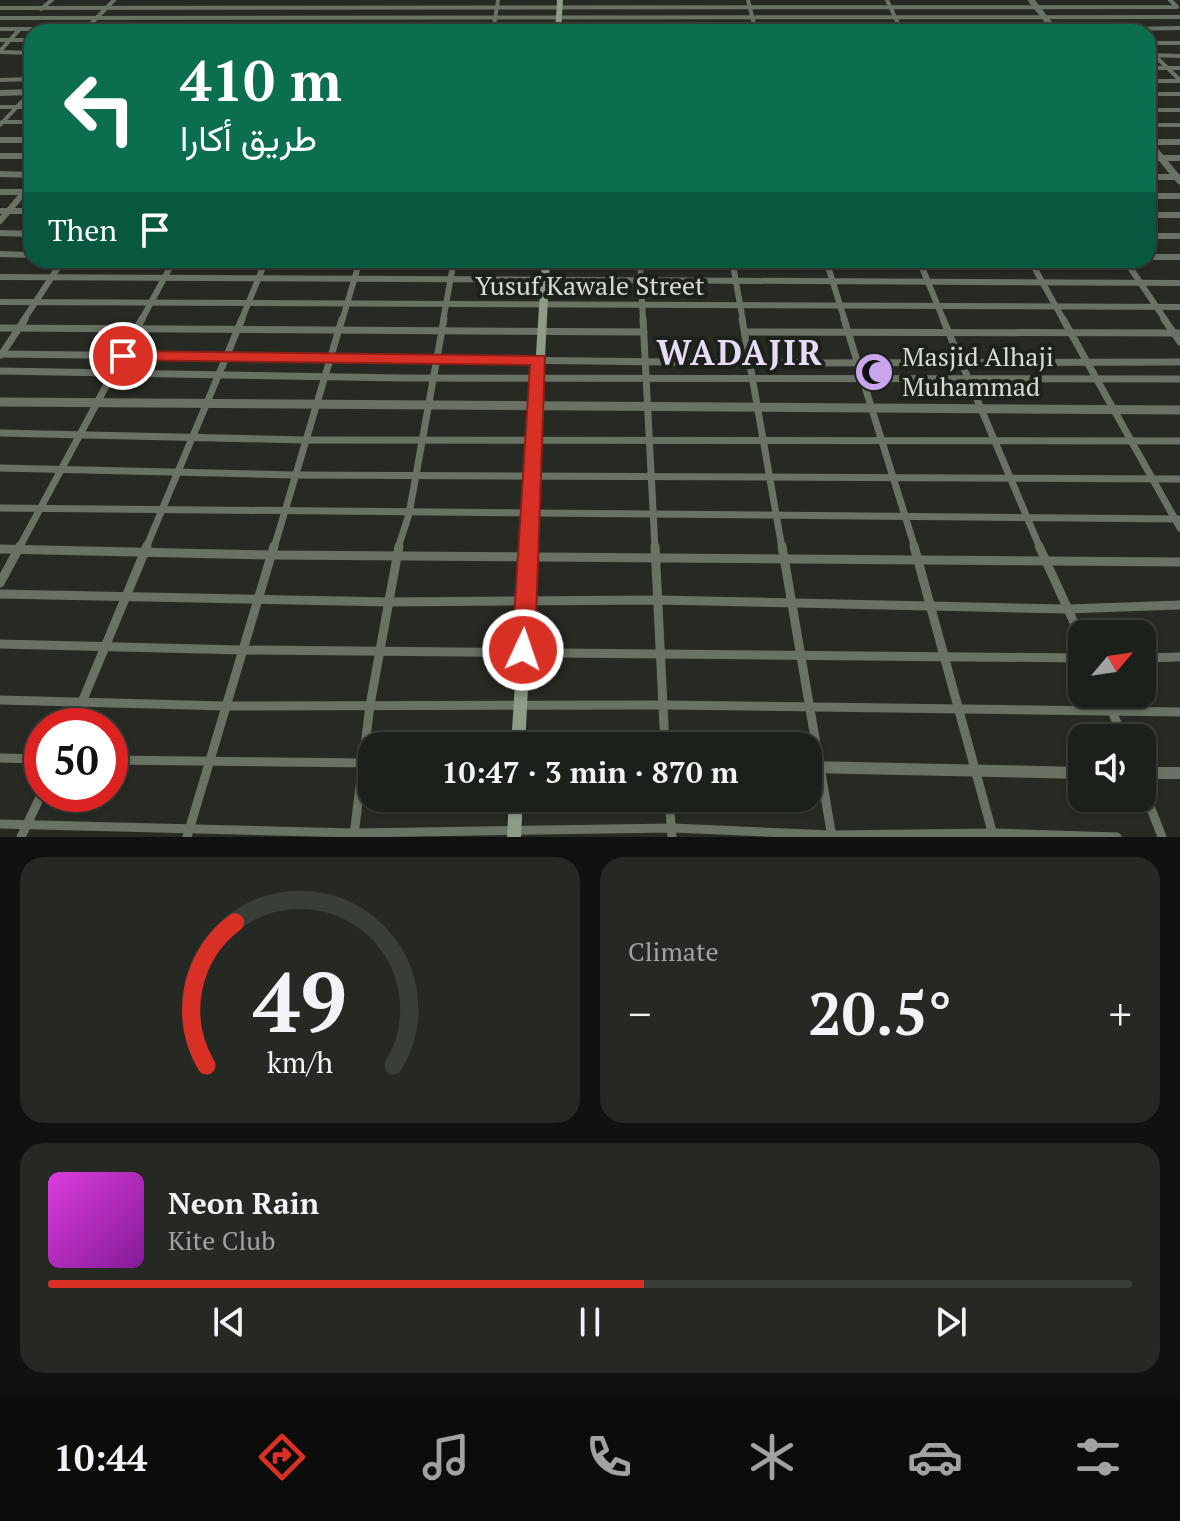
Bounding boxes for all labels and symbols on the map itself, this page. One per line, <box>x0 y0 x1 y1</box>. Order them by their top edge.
street label: Yusuf Kawale Street <box>475 268 705 302</box>
pin <box>89 322 157 390</box>
district label: WADAJIR <box>656 330 824 375</box>
place label: Masjid Alhaji Muhammad <box>902 339 1054 403</box>
mosque icon: Masjid Alhaji Muhammad <box>853 351 895 393</box>
position arrow <box>481 608 565 692</box>
north arrow <box>1068 620 1156 708</box>
speed limit sign: 50 <box>24 708 128 812</box>

